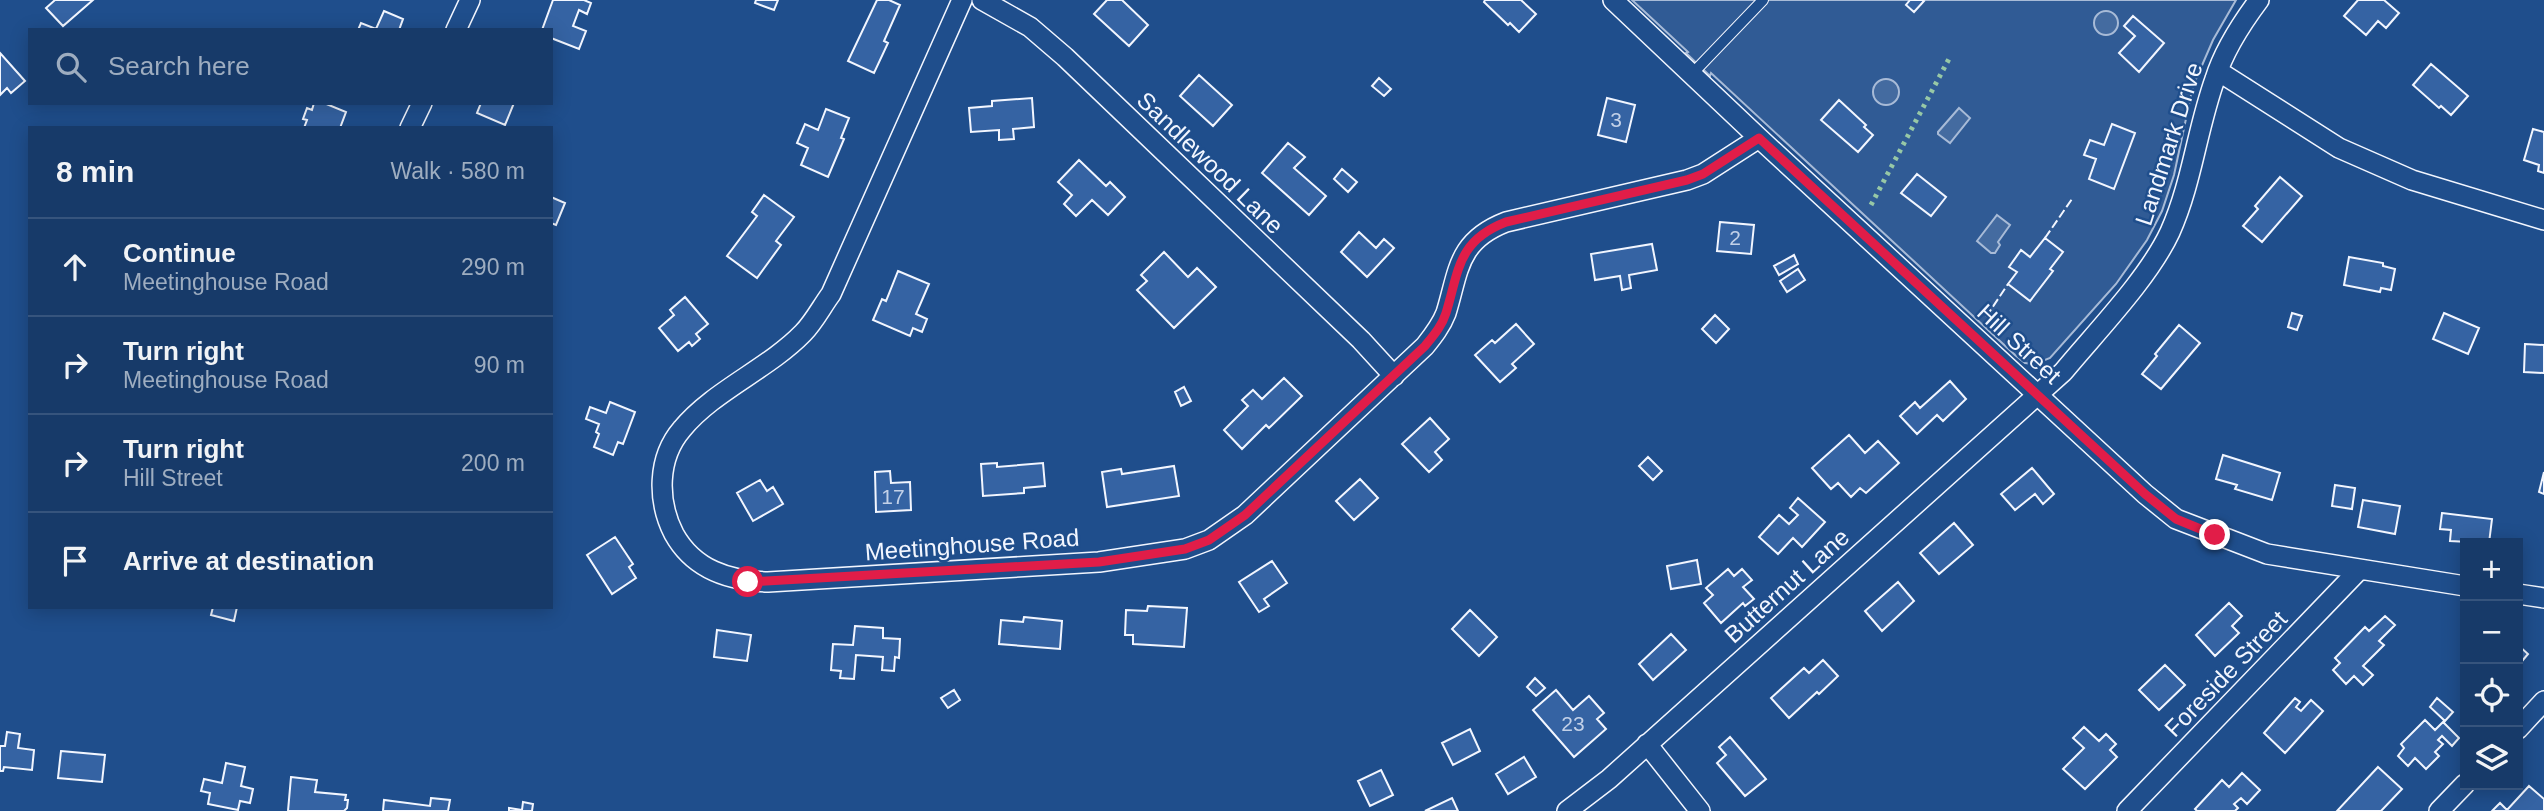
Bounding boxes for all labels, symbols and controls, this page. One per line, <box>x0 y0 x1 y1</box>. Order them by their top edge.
search box <box>28 28 553 105</box>
icon: search <box>52 48 90 86</box>
text: Search here <box>108 51 250 81</box>
street label: Landmark Drive <box>2130 59 2208 229</box>
street label: Sandlewood Lane <box>1132 86 1289 239</box>
house number: 3 <box>1610 108 1622 131</box>
text: 8 min <box>56 155 134 188</box>
text: Walk · 580 m <box>390 158 525 184</box>
house number: 2 <box>1729 226 1741 249</box>
text: Continue <box>123 238 236 268</box>
icon: ahead <box>56 248 94 286</box>
text: 290 m <box>461 254 525 280</box>
text: Meetinghouse Road <box>123 269 329 295</box>
street label: Hill Street <box>1972 298 2067 389</box>
text: Turn right <box>123 336 244 366</box>
icon: right <box>56 346 94 384</box>
text: 90 m <box>474 352 525 378</box>
text: Meetinghouse Road <box>123 367 329 393</box>
text: Turn right <box>123 434 244 464</box>
icon: right <box>56 444 94 482</box>
text: 200 m <box>461 450 525 476</box>
text: Hill Street <box>123 465 223 491</box>
house number: 17 <box>881 485 905 508</box>
route end <box>2199 519 2230 550</box>
street label: Butternut Lane <box>1719 523 1854 648</box>
street label: Meetinghouse Road <box>864 524 1080 565</box>
map controls <box>2460 538 2523 790</box>
button: + <box>2460 538 2523 601</box>
icon: arrive <box>56 542 94 580</box>
text: Arrive at destination <box>123 546 374 576</box>
route start <box>732 566 763 597</box>
button: − <box>2460 601 2523 664</box>
street label: Foreside Street <box>2159 605 2293 742</box>
button: locate <box>2460 664 2523 727</box>
house number: 23 <box>1561 712 1585 735</box>
button: layers <box>2460 727 2523 790</box>

